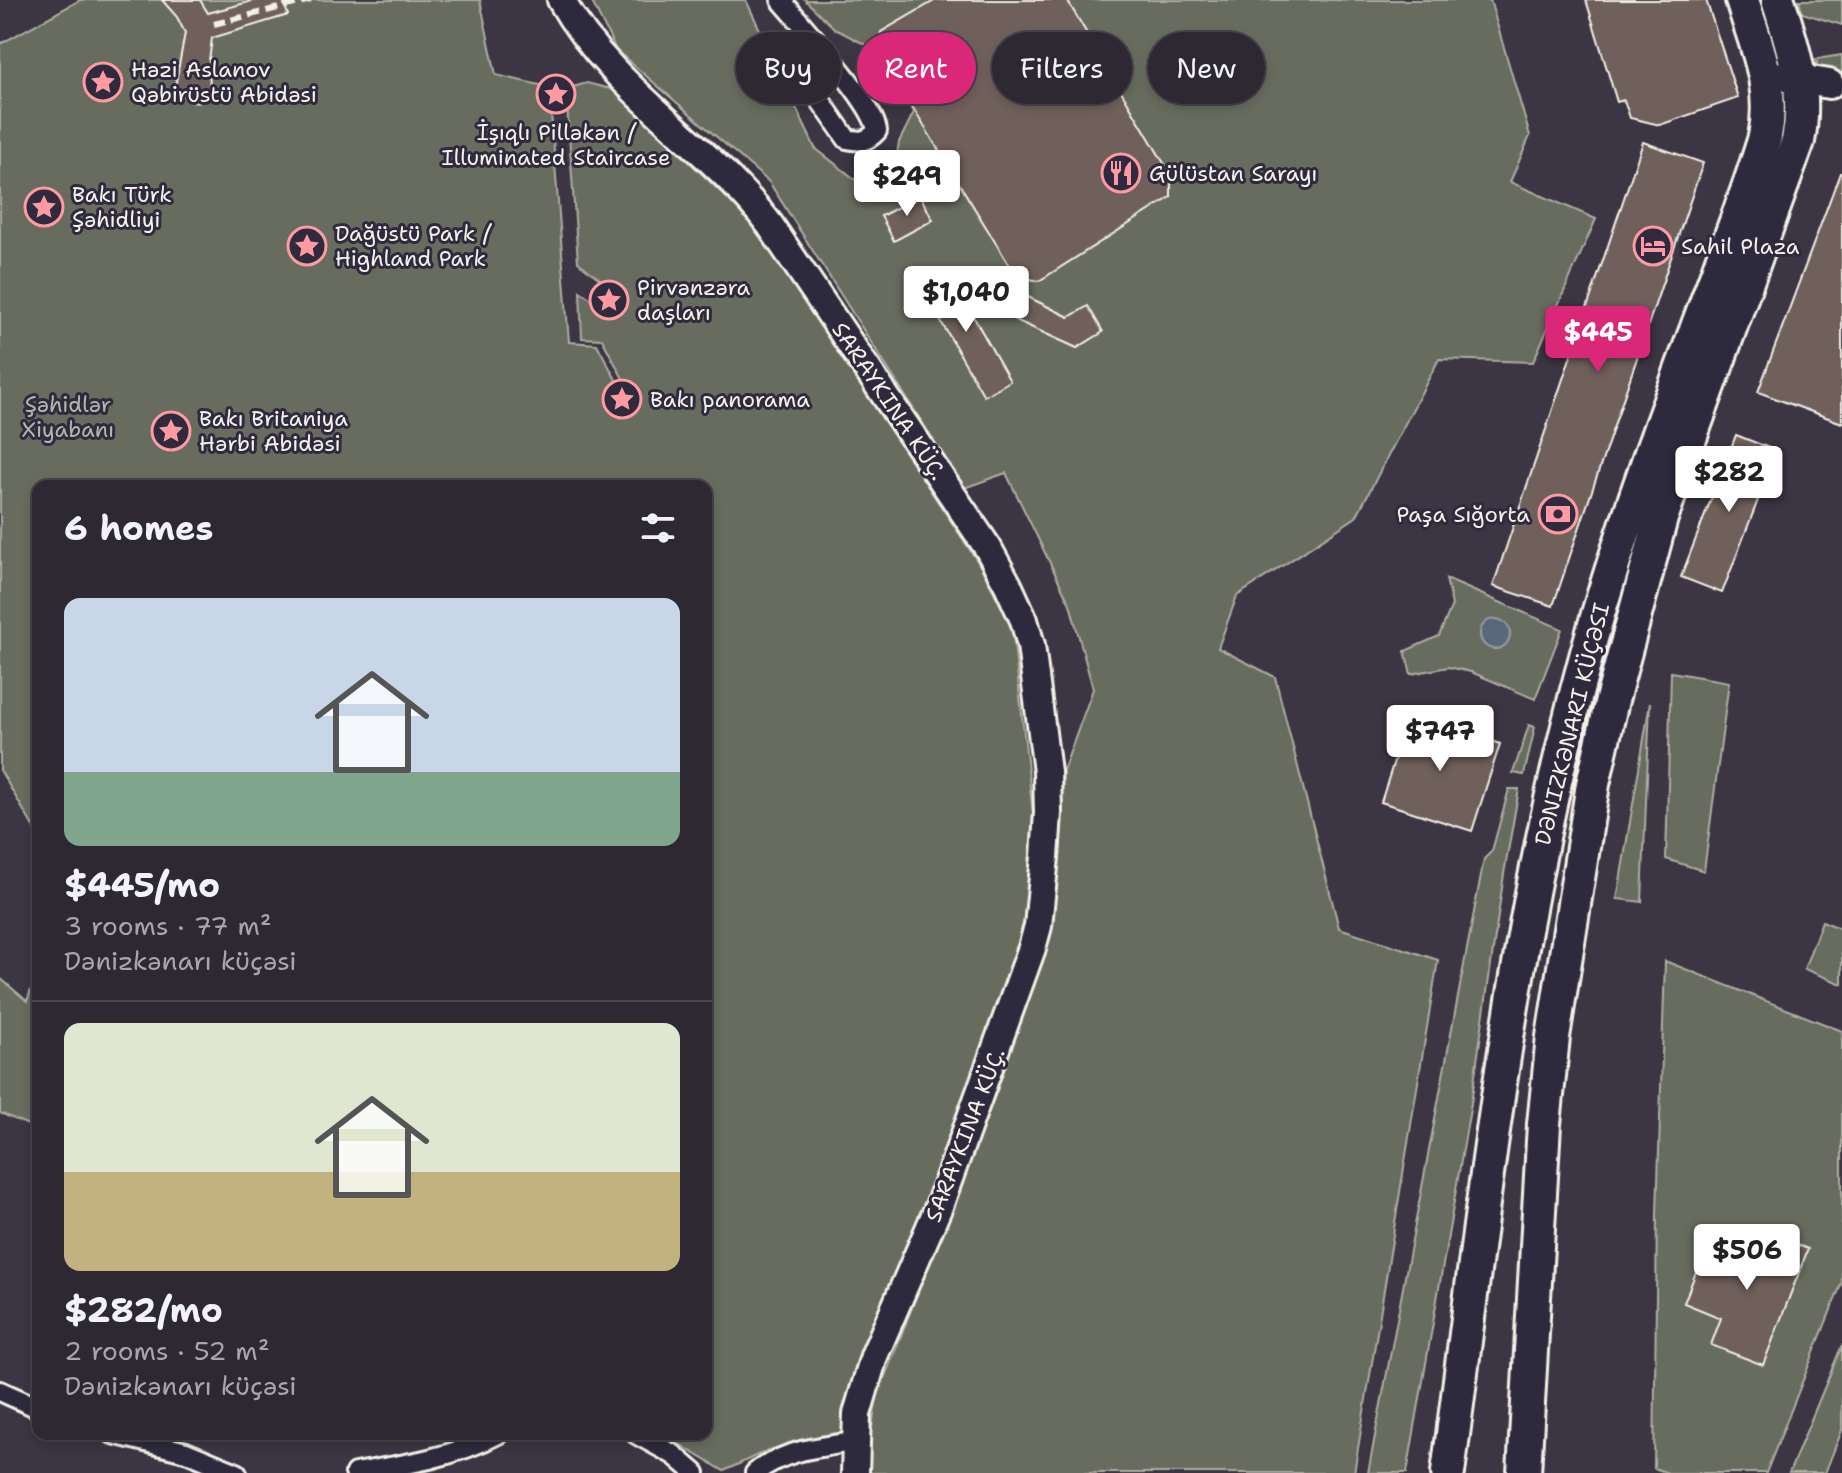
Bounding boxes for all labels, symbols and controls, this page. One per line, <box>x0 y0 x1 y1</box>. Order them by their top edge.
chip: Buy <box>736 32 841 104</box>
chip: Rent <box>857 32 976 104</box>
chip: Filters <box>992 32 1132 104</box>
chip: New <box>1148 32 1265 104</box>
place label: Həzi Aslanov Qəbirüstü Abidəsi <box>131 55 317 109</box>
place icon: Həzi Aslanov Qəbirüstü Abidəsi <box>82 61 124 103</box>
place icon: İşıqlı Pilləkən / Illuminated Staircase <box>535 73 577 115</box>
place label: İşıqlı Pilləkən / Illuminated Staircase <box>442 118 670 172</box>
pin: $249 <box>860 150 954 218</box>
restaurant icon: Gülüstan Sarayı <box>1100 152 1142 194</box>
text: $249 <box>872 158 942 193</box>
place label: Gülüstan Sarayı <box>1149 159 1318 188</box>
place label: Bakı Türk Şəhidliyi <box>72 180 172 234</box>
place icon: Bakı Türk Şəhidliyi <box>23 186 65 228</box>
place label: Dağüstü Park / Highland Park <box>335 219 493 273</box>
place icon: Dağüstü Park / Highland Park <box>286 225 328 267</box>
hotel icon: Sahil Plaza <box>1632 225 1674 267</box>
place label: Sahil Plaza <box>1681 232 1800 261</box>
pin: $1,040 <box>901 266 1031 334</box>
place label: Pirvənzəra daşları <box>637 273 751 327</box>
text: $1,040 <box>922 274 1010 309</box>
place icon: Pirvənzəra daşları <box>588 279 630 321</box>
pin: $445 <box>1551 306 1645 374</box>
text: $445 <box>1563 314 1633 349</box>
street label: SARAYKINA KÜÇ. <box>825 316 953 486</box>
place icon: Bakı panorama <box>601 378 643 420</box>
place label: Bakı panorama <box>650 385 810 414</box>
park label: Şəhidlər Xiyabanı <box>22 390 114 444</box>
place label: Bakı Britaniya Hərbi Abidəsi <box>199 404 348 458</box>
place icon: Bakı Britaniya Hərbi Abidəsi <box>150 410 192 452</box>
pin: $282 <box>1682 446 1776 514</box>
text: $282 <box>1693 454 1765 489</box>
bank icon: Paşa Sığorta <box>1537 493 1579 535</box>
place label: Paşa Sığorta <box>1397 500 1530 529</box>
text: 6 homes <box>64 505 213 551</box>
icon: filters <box>636 506 680 550</box>
street label: DƏNIZKƏNARI KÜÇƏSI <box>1528 600 1616 848</box>
icon: home <box>300 650 444 794</box>
pin: $747 <box>1393 705 1487 773</box>
text: $747 <box>1405 713 1475 748</box>
text: $445/mo <box>64 862 220 908</box>
text: 3 rooms · 77 m² <box>64 908 272 943</box>
text: Dənizkənarı küçəsi <box>64 943 297 978</box>
street label: SARAYKINA KÜÇ. <box>918 1044 1012 1226</box>
icon: home <box>300 1075 444 1219</box>
pin: $506 <box>1700 1224 1794 1292</box>
text: $506 <box>1712 1232 1782 1267</box>
text: $282/mo <box>64 1287 223 1333</box>
text: 2 rooms · 52 m² <box>64 1333 270 1368</box>
text: Dənizkənarı küçəsi <box>64 1368 297 1403</box>

